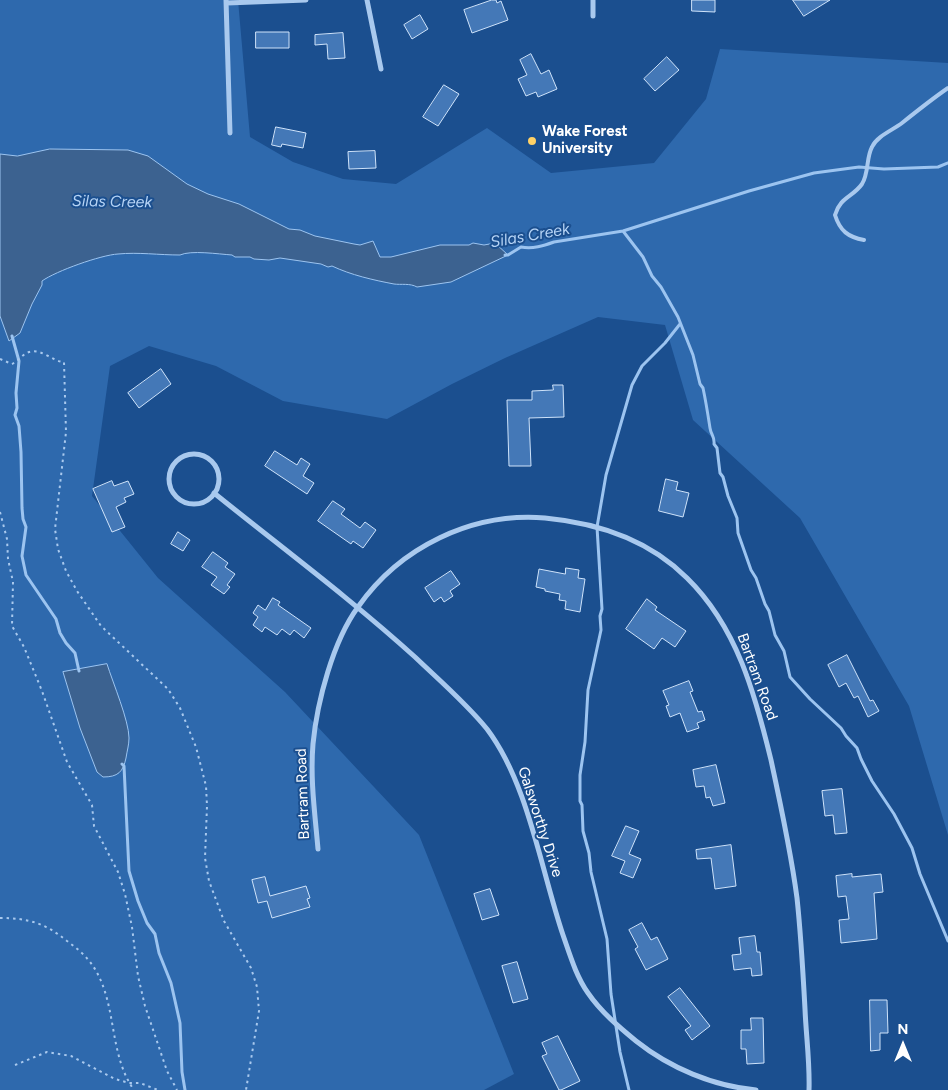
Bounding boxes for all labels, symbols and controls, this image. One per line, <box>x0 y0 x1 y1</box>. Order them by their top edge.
place label: Wake Forest University <box>542 123 628 158</box>
marker: Wake Forest University <box>526 135 538 147</box>
water label: Silas Creek <box>72 192 152 212</box>
water label: Silas Creek <box>489 220 571 252</box>
street label: Bartram Road <box>733 631 781 723</box>
street label: Bartram Road <box>292 748 314 840</box>
street label: Galsworthy Drive <box>514 765 566 879</box>
north arrow <box>878 1020 928 1070</box>
text: N <box>898 1021 908 1038</box>

